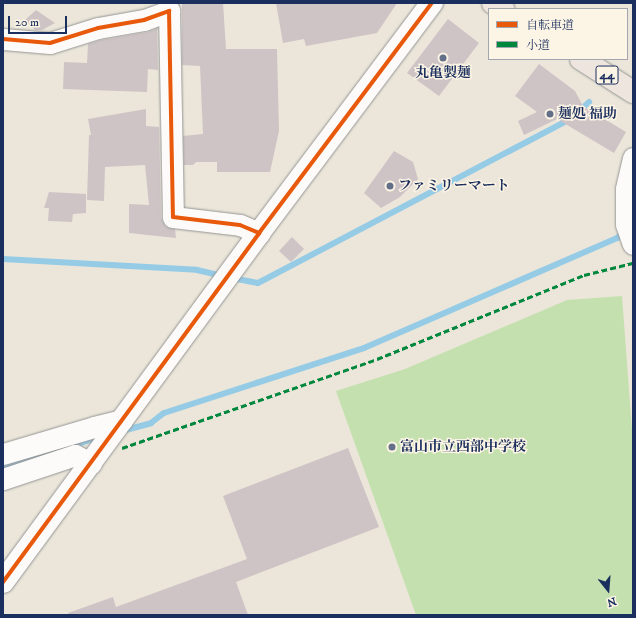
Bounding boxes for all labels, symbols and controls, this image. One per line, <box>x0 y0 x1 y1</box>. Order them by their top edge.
scale bar <box>10 8 69 34</box>
legend <box>488 8 628 60</box>
text: 20 m <box>15 15 39 30</box>
text: 自転車道 <box>526 18 574 33</box>
text: 小道 <box>526 38 550 53</box>
marker: 丸亀製麺 <box>438 53 448 63</box>
road number: 44 <box>595 64 619 86</box>
place label: 丸亀製麺 <box>415 65 471 81</box>
place label: 麺処 福助 <box>558 106 617 122</box>
marker: 麺処 福助 <box>545 109 555 119</box>
place label: ファミリーマート <box>398 178 510 194</box>
marker: ファミリーマート <box>385 181 395 191</box>
place label: 富山市立西部中学校 <box>400 439 526 455</box>
marker: 富山市立西部中学校 <box>387 442 397 452</box>
north arrow <box>588 570 628 610</box>
text: N <box>605 593 618 609</box>

